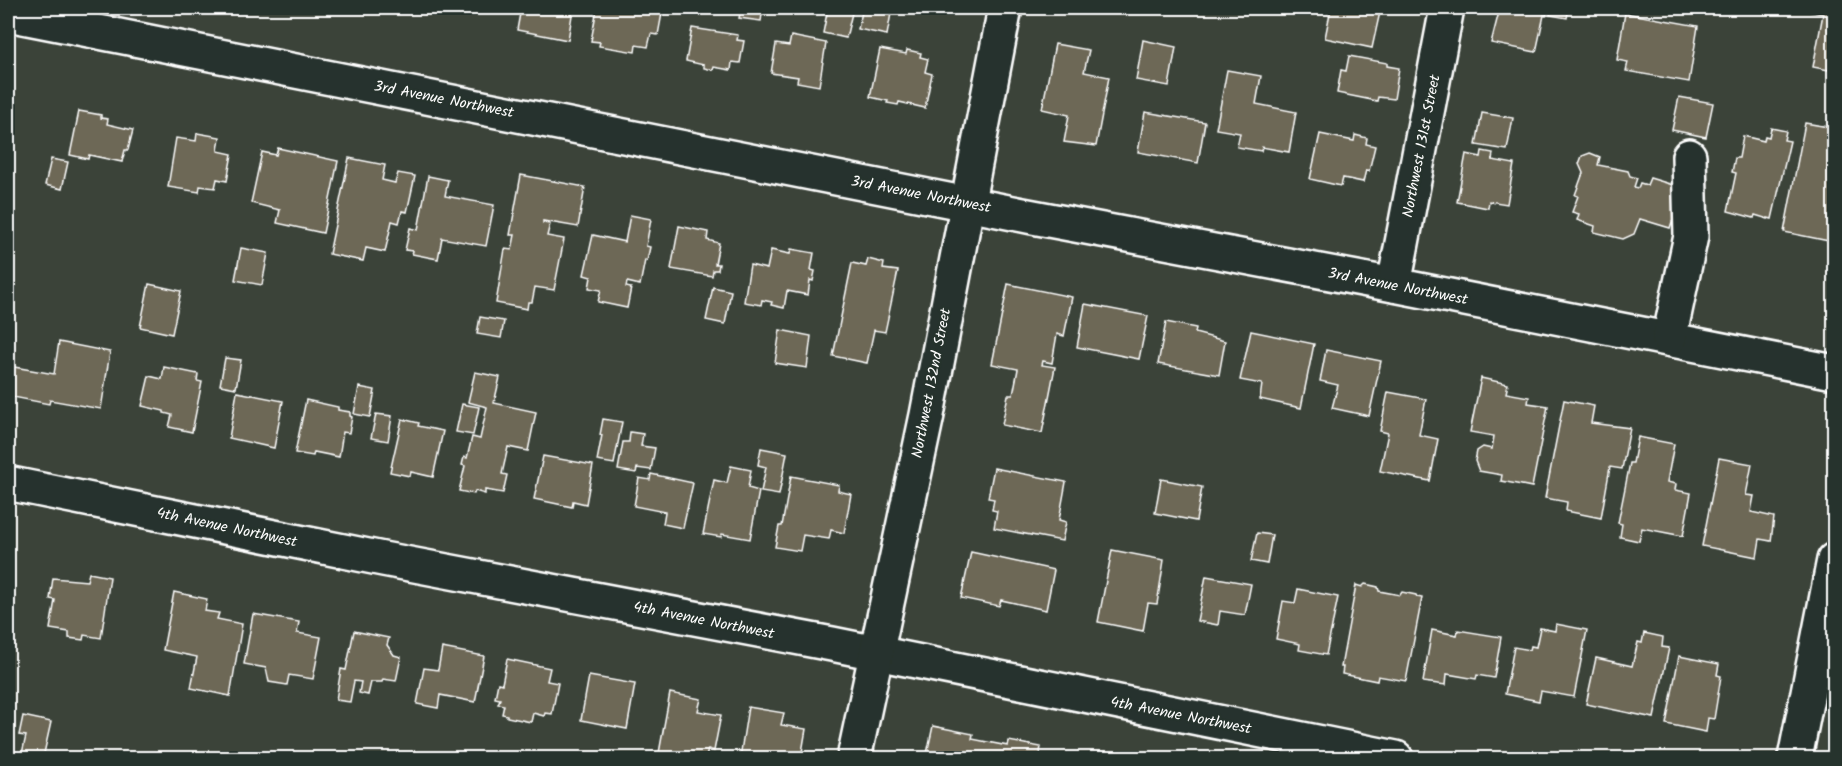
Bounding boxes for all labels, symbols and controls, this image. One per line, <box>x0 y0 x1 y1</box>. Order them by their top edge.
street label: Northwest 131st Street <box>1396 73 1448 220</box>
street label: 3rd Avenue Northwest <box>372 75 516 125</box>
street label: 3rd Avenue Northwest <box>849 170 993 220</box>
street label: 3rd Avenue Northwest <box>1326 262 1470 312</box>
street label: Northwest 132nd Street <box>906 306 958 460</box>
street label: 4th Avenue Northwest <box>154 501 299 555</box>
street label: 4th Avenue Northwest <box>631 596 777 646</box>
street label: 4th Avenue Northwest <box>1108 691 1254 741</box>

